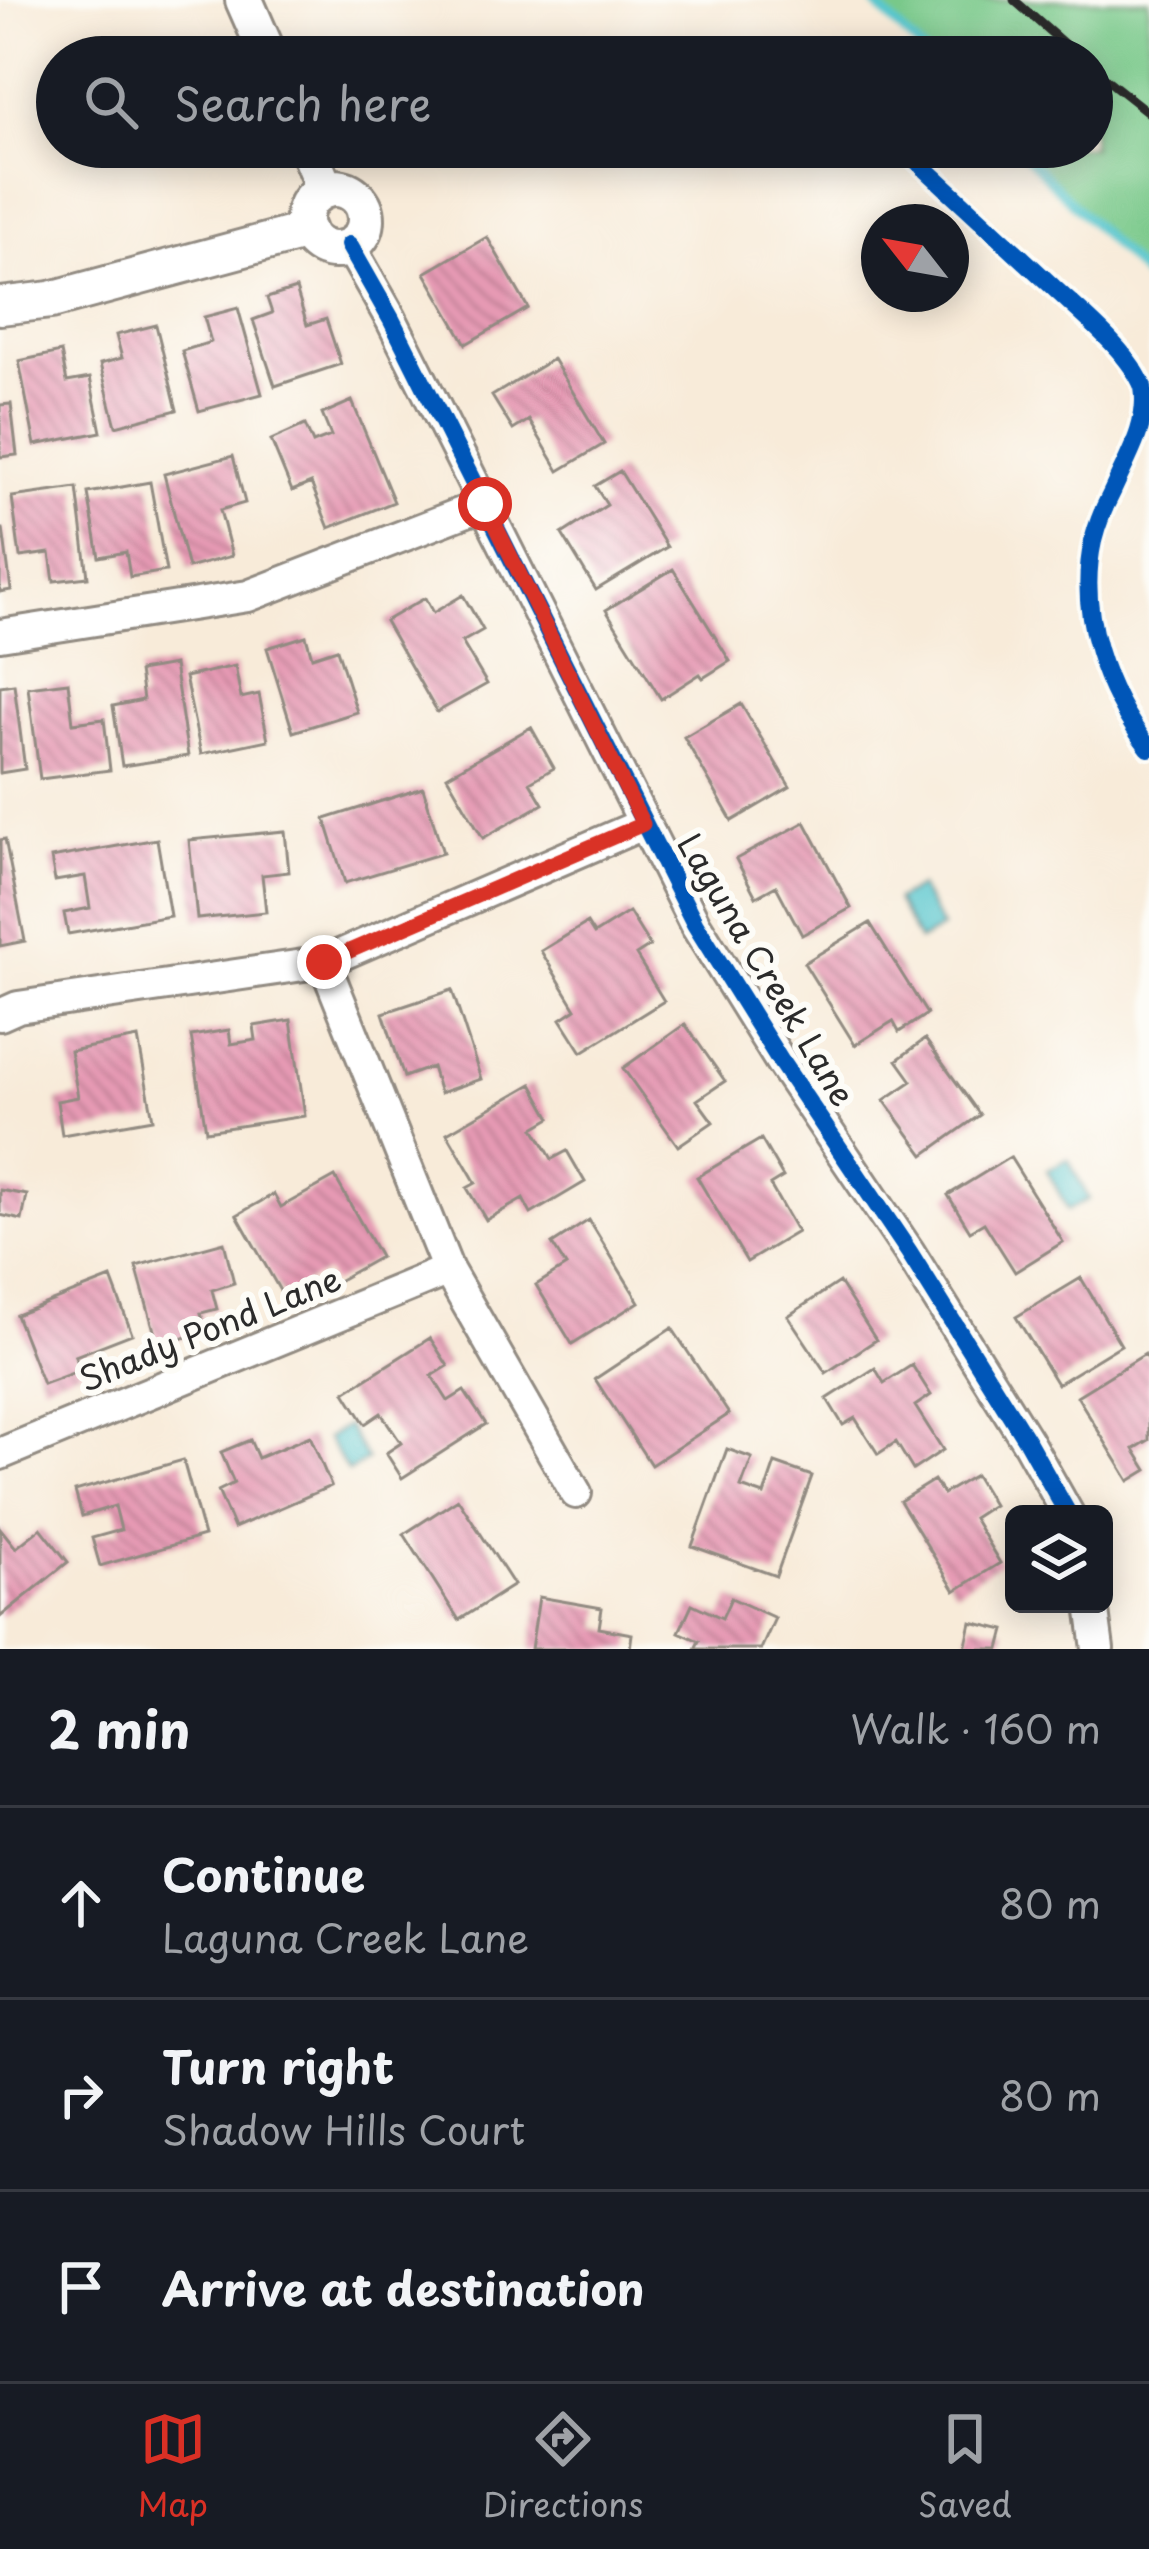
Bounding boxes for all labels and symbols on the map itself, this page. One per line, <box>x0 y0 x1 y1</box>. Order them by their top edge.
north arrow <box>861 204 969 312</box>
route start <box>458 477 512 531</box>
street label: Laguna Creek Lane <box>666 823 869 1115</box>
route end <box>297 935 351 989</box>
street label: Shady Pond Lane <box>71 1252 348 1402</box>

